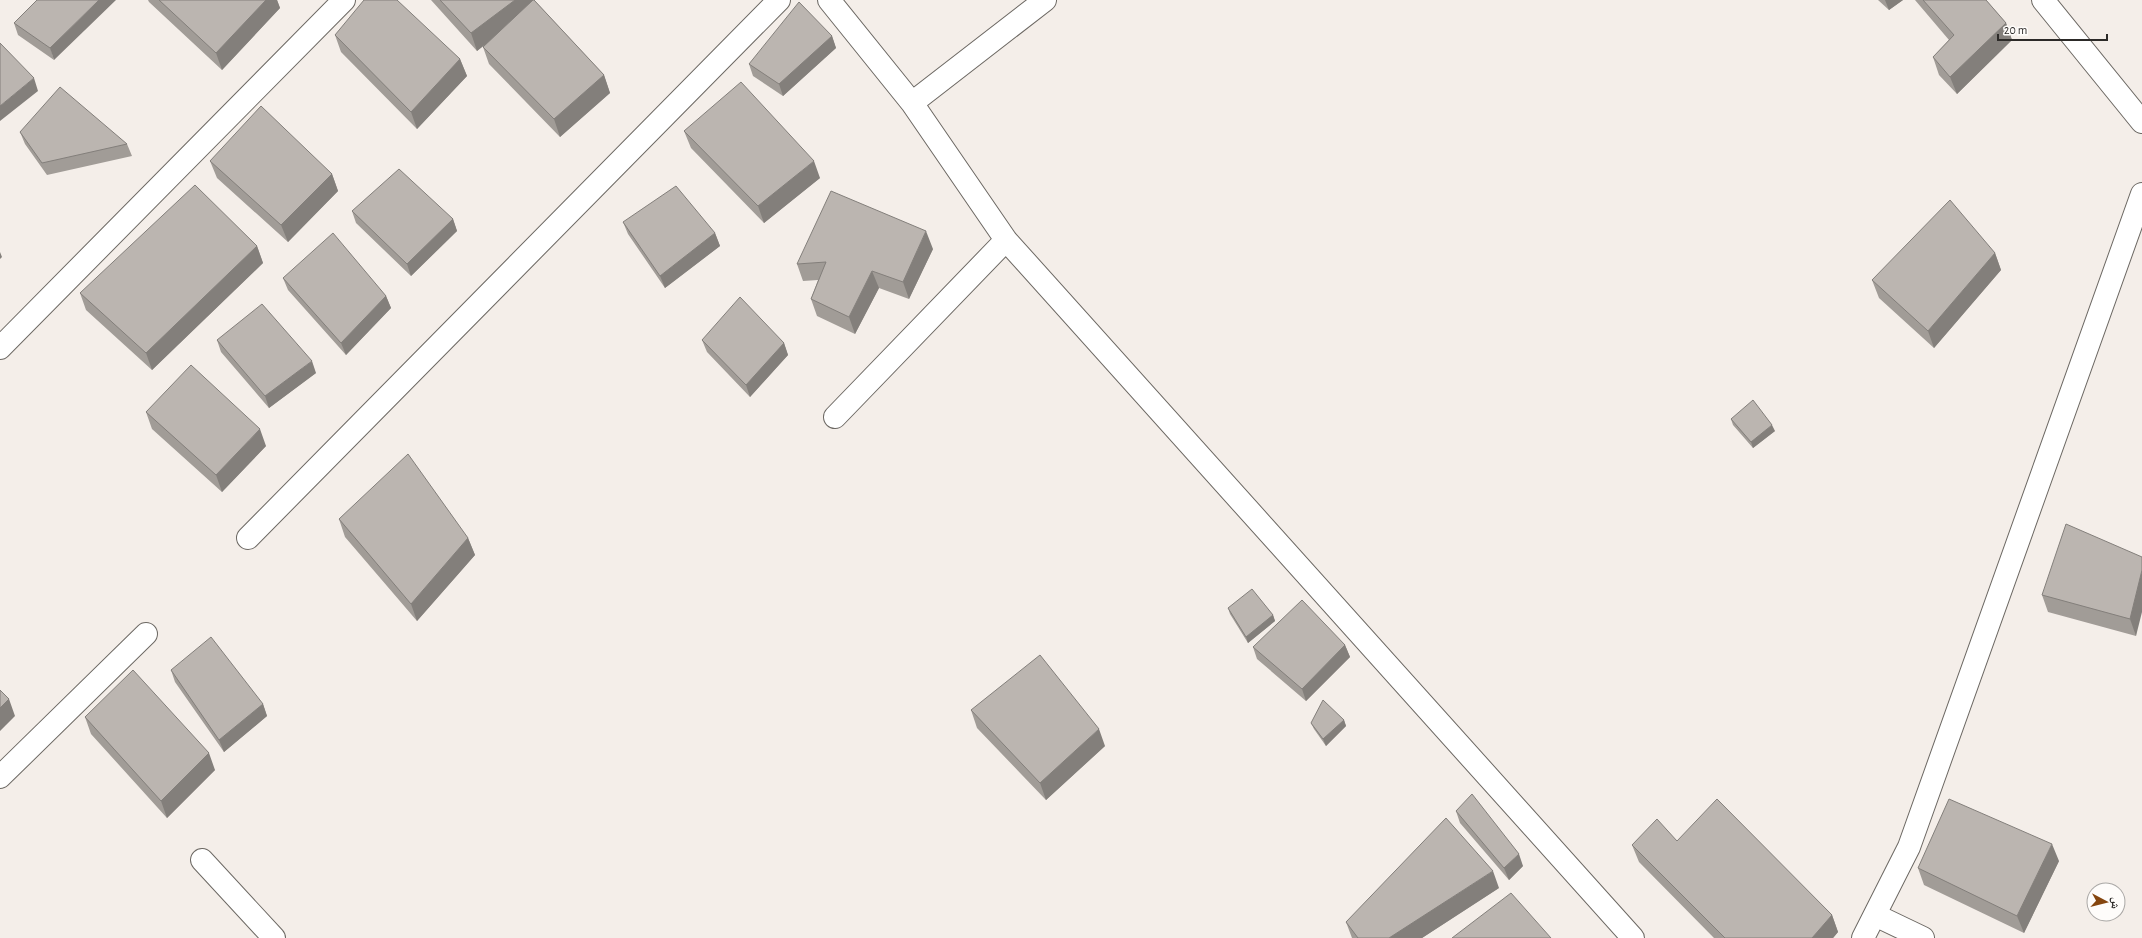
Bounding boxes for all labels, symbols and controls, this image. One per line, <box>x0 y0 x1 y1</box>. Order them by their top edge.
scale bar <box>1998 16 2107 42</box>
text: 20 m <box>2004 24 2027 36</box>
north arrow <box>2086 882 2126 922</box>
text: ش <box>2107 896 2122 910</box>

